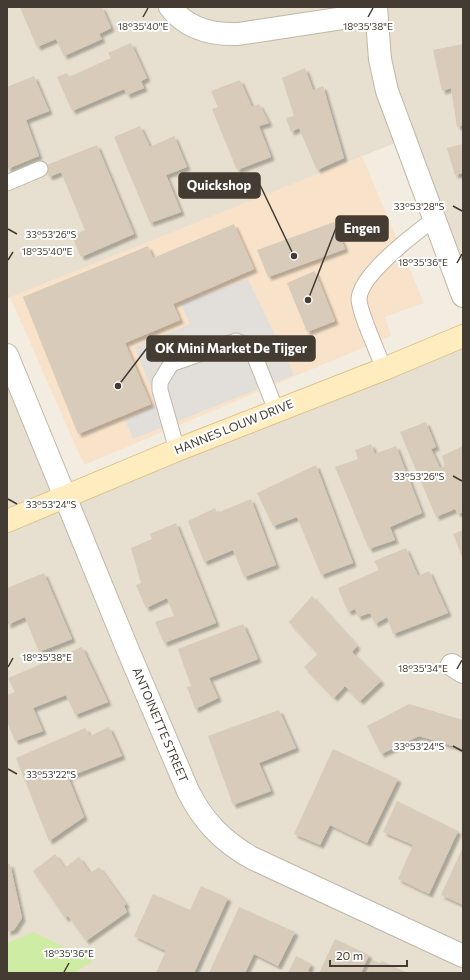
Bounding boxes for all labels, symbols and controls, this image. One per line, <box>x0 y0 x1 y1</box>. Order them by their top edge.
text: 18°35'40"E <box>118 20 168 32</box>
text: 18°35'38"E <box>343 20 393 32</box>
callout: Quickshop <box>179 173 260 198</box>
text: Quickshop <box>187 177 252 193</box>
text: 33°53'28"S <box>394 200 444 212</box>
callout: Engen <box>336 216 388 241</box>
text: Engen <box>344 220 380 236</box>
text: 33°53'26"S <box>26 228 76 240</box>
text: 18°35'40"E <box>22 245 72 257</box>
text: 18°35'36"E <box>398 256 448 268</box>
callout: OK Mini Market De Tijger <box>147 336 315 361</box>
text: OK Mini Market De Tijger <box>155 340 308 356</box>
street label: HANNES LOUW DRIVE <box>172 396 295 456</box>
text: 33°53'26"S <box>394 470 444 482</box>
text: 33°53'24"S <box>26 498 76 510</box>
text: 18°35'38"E <box>22 651 72 663</box>
text: 18°35'34"E <box>398 662 448 674</box>
street label: ANTOINETTE STREET <box>130 665 192 784</box>
text: 33°53'24"S <box>394 740 444 752</box>
text: 33°53'22"S <box>26 768 76 780</box>
scale bar <box>330 942 407 968</box>
text: 18°35'36"E <box>44 947 94 959</box>
text: 20 m <box>336 948 363 962</box>

